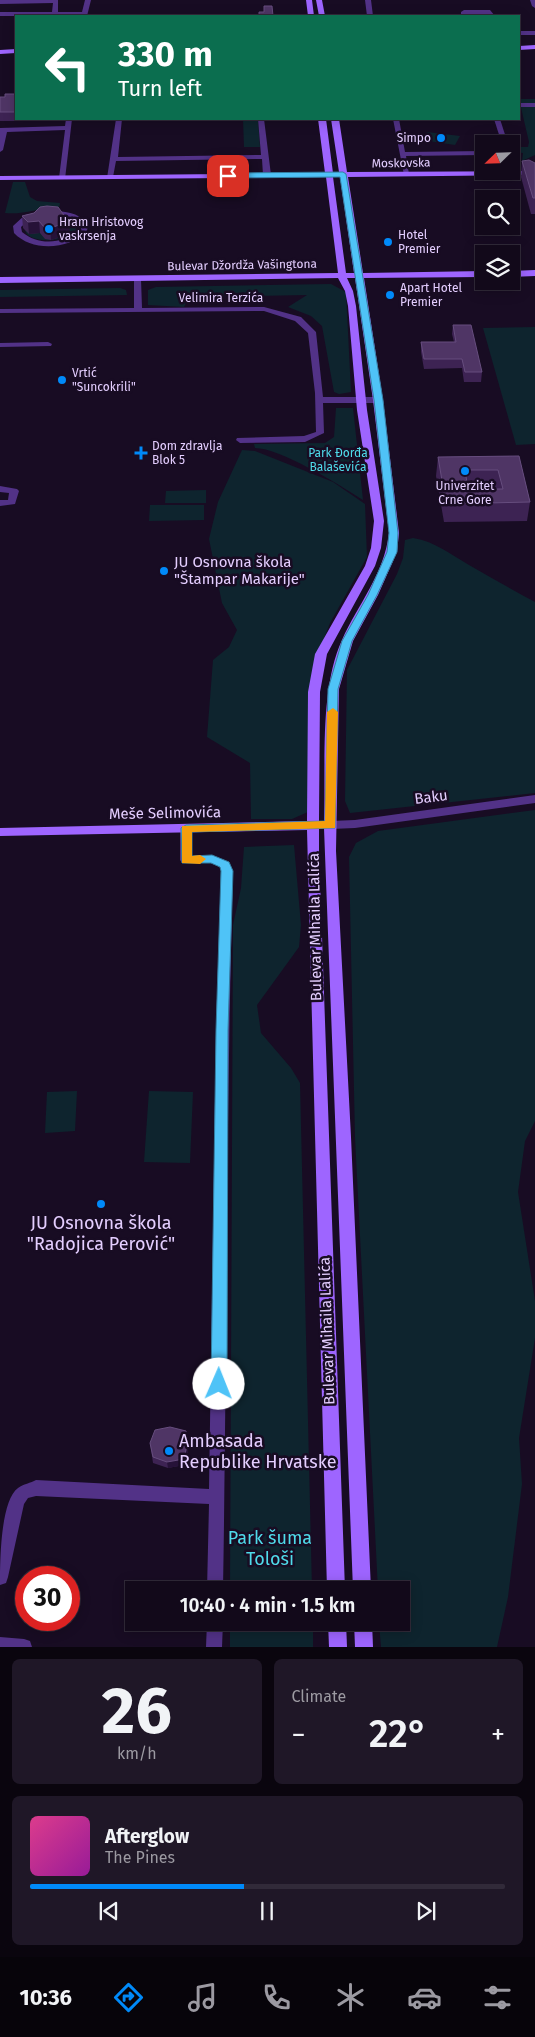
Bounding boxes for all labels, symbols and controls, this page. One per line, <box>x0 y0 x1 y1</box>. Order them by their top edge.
text: 330 m <box>118 33 213 75</box>
icon: left <box>35 35 100 100</box>
text: Turn left <box>118 75 202 102</box>
place label: Simpo <box>397 131 431 145</box>
marker: Simpo <box>435 132 447 144</box>
north arrow <box>475 135 520 180</box>
map controls <box>475 135 520 290</box>
pin <box>207 155 249 197</box>
street label: Moskovska <box>371 155 431 171</box>
icon: arrive <box>214 162 242 190</box>
button: search <box>475 190 520 235</box>
place label: Hram Hristovog vaskrsenja <box>59 215 144 243</box>
marker: Hram Hristovog vaskrsenja <box>43 223 55 235</box>
place label: Hotel Premier <box>398 228 441 256</box>
marker: Hotel Premier <box>382 236 394 248</box>
button: layers <box>475 245 520 290</box>
street label: Bulevar Džordža Vašingtona <box>167 257 317 273</box>
place label: Apart Hotel Premier <box>400 281 462 309</box>
marker: Apart Hotel Premier <box>384 289 396 301</box>
street label: Velimira Terzića <box>179 291 263 305</box>
place label: Vrtić "Suncokrili" <box>72 366 136 394</box>
marker: Vrtić "Suncokrili" <box>56 374 68 386</box>
place label: Dom zdravlja Blok 5 <box>152 439 222 467</box>
marker: Dom zdravlja Blok 5 <box>134 446 148 460</box>
park label: Park Đorđa Balaševića <box>308 446 368 474</box>
marker: Univerzitet Crne Gore <box>459 465 471 477</box>
place label: Univerzitet Crne Gore <box>436 479 495 507</box>
place label: JU Osnovna škola "Štampar Makarije" <box>174 553 305 588</box>
marker: JU Osnovna škola "Štampar Makarije" <box>158 565 170 577</box>
street label: Baku <box>413 786 449 808</box>
street label: Meše Selimovića <box>109 803 221 823</box>
street label: Bulevar Mihaila Lalića <box>305 853 325 1001</box>
marker: JU Osnovna škola "Radojica Perović" <box>95 1198 107 1210</box>
place label: JU Osnovna škola "Radojica Perović" <box>27 1212 175 1255</box>
street label: Bulevar Mihaila Lalića <box>315 1257 339 1405</box>
position arrow <box>192 1357 244 1409</box>
place label: Ambasada Republike Hrvatske <box>179 1430 337 1473</box>
marker: Ambasada Republike Hrvatske <box>163 1445 175 1457</box>
park label: Park šuma Tološi <box>228 1527 312 1570</box>
speed limit sign: 30 <box>15 1566 80 1631</box>
text: 10:40 · 4 min · 1.5 km <box>180 1594 355 1617</box>
text: 26 <box>102 1672 172 1750</box>
text: Climate <box>292 1687 346 1706</box>
text: 22° <box>369 1711 428 1757</box>
text: − <box>292 1718 306 1751</box>
text: + <box>491 1718 505 1751</box>
text: km/h <box>117 1744 157 1763</box>
text: Afterglow <box>105 1825 189 1848</box>
text: The Pines <box>105 1848 175 1867</box>
icon: previous <box>95 1897 123 1925</box>
icon: pause <box>253 1897 281 1925</box>
icon: next <box>412 1897 440 1925</box>
icon: directions <box>111 1980 146 2015</box>
icon: music <box>185 1980 220 2015</box>
icon: phone <box>259 1980 294 2015</box>
icon: climate <box>333 1980 368 2015</box>
icon: car <box>407 1980 442 2015</box>
icon: filters <box>480 1980 515 2015</box>
text: 10:36 <box>19 1984 72 2011</box>

